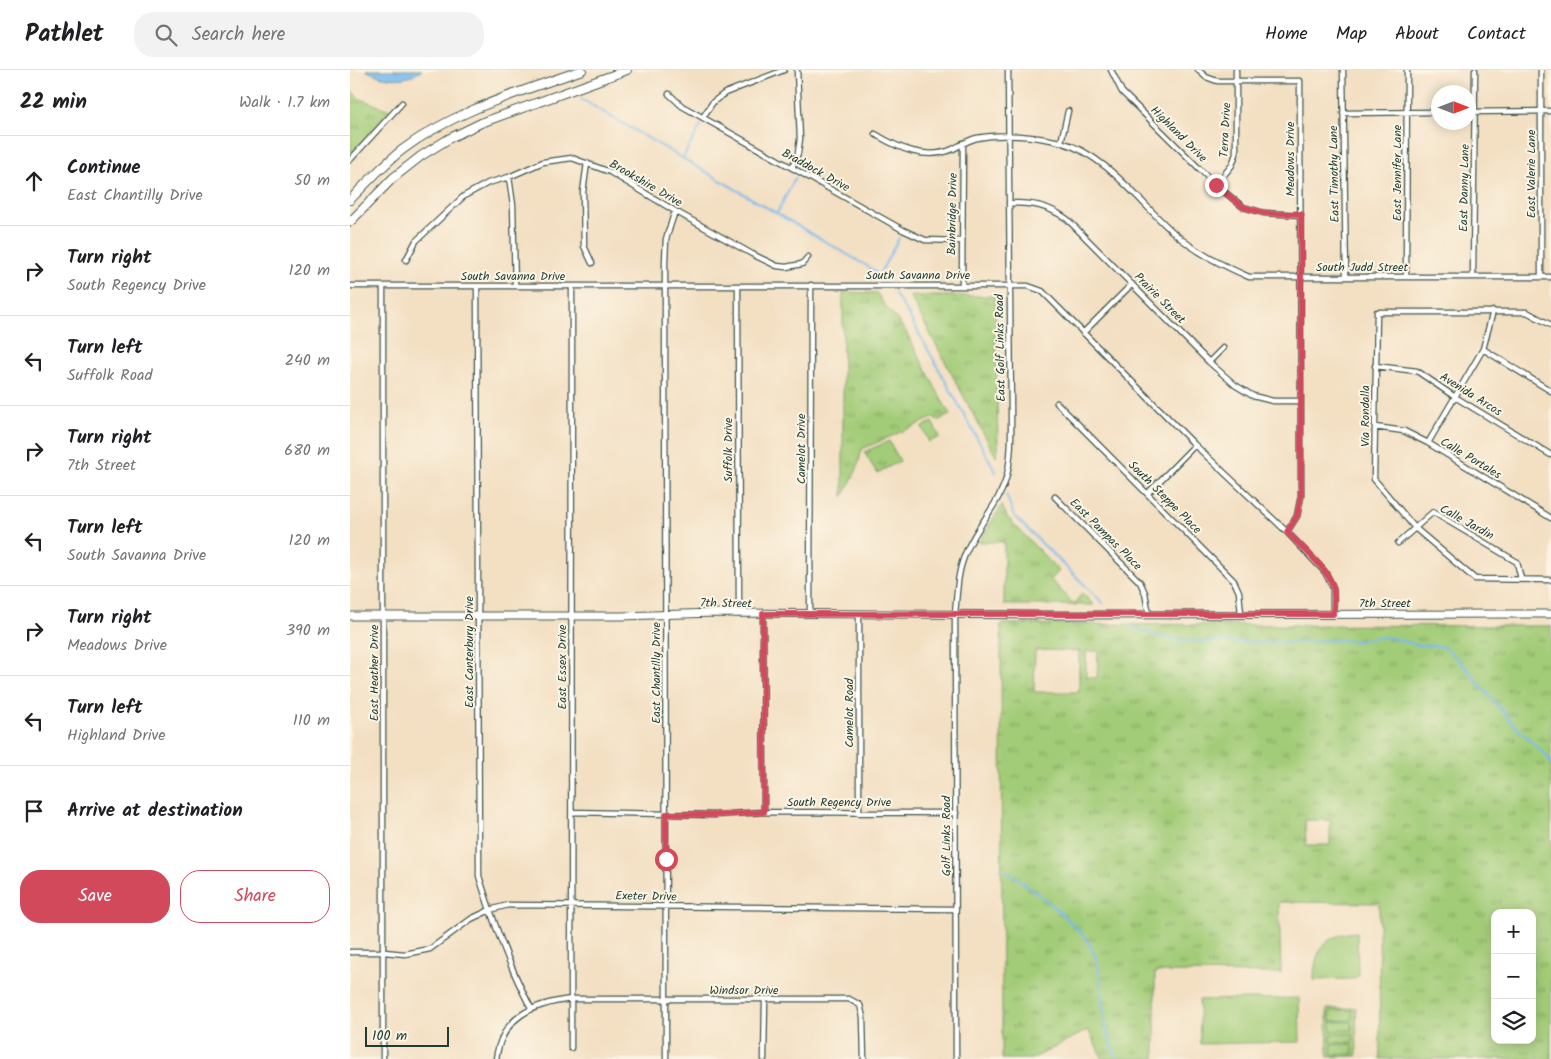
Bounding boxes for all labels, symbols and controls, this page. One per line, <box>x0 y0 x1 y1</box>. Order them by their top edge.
search box <box>134 12 484 57</box>
text: Pathlet <box>25 15 104 54</box>
text: Search here <box>192 20 285 50</box>
text: Home <box>1265 20 1308 49</box>
text: Map <box>1336 20 1367 49</box>
text: About <box>1395 20 1439 49</box>
text: Contact <box>1467 20 1526 49</box>
icon: search <box>152 21 180 49</box>
north arrow <box>1431 85 1476 130</box>
text: 22 min <box>20 86 87 119</box>
text: Walk · 1.7 km <box>239 90 330 115</box>
street label: Terra Drive <box>1215 101 1236 158</box>
street label: Highland Drive <box>1146 102 1212 168</box>
street label: Meadows Drive <box>1281 121 1300 196</box>
street label: East Jennifer Lane <box>1388 124 1407 221</box>
street label: East Timothy Lane <box>1324 125 1345 223</box>
street label: East Valerie Lane <box>1522 129 1541 218</box>
street label: East Danny Lane <box>1454 143 1475 232</box>
street label: Braddock Drive <box>778 144 854 197</box>
text: Continue <box>67 153 140 183</box>
street label: Brookshire Drive <box>606 155 686 212</box>
icon: ahead <box>20 167 48 195</box>
text: 50 m <box>294 168 330 193</box>
street label: Bainbridge Drive <box>942 172 963 255</box>
route end <box>1205 174 1228 197</box>
text: East Chantilly Drive <box>67 183 203 208</box>
text: Turn right <box>67 243 152 273</box>
icon: right <box>20 257 48 285</box>
text: 120 m <box>289 258 330 283</box>
street label: South Judd Street <box>1316 258 1408 277</box>
street label: South Savanna Drive <box>866 266 971 285</box>
street label: South Savanna Drive <box>461 267 566 286</box>
street label: Prairie Street <box>1129 268 1190 329</box>
text: South Regency Drive <box>67 273 206 298</box>
street label: East Golf Links Road <box>990 293 1011 402</box>
text: Turn left <box>67 333 142 363</box>
icon: left <box>20 347 48 375</box>
text: 240 m <box>285 348 330 373</box>
text: Suffolk Road <box>67 363 152 388</box>
street label: Avenida Arcos <box>1436 368 1506 421</box>
street label: Via Rondalla <box>1356 385 1375 447</box>
street label: Camelot Drive <box>792 413 811 484</box>
street label: Suffolk Drive <box>719 417 738 483</box>
text: Turn right <box>67 423 152 453</box>
street label: Calle Portales <box>1436 433 1505 484</box>
icon: right <box>20 437 48 465</box>
text: 680 m <box>284 438 330 463</box>
text: 7th Street <box>67 453 136 478</box>
street label: South Steppe Place <box>1123 456 1206 539</box>
street label: East Pampas Place <box>1065 494 1147 575</box>
street label: Calle Jardin <box>1436 500 1497 545</box>
text: Turn left <box>67 513 142 543</box>
icon: left <box>20 527 48 555</box>
text: 120 m <box>289 528 330 553</box>
text: South Savanna Drive <box>67 543 206 568</box>
street label: 7th Street <box>700 594 752 613</box>
street label: 7th Street <box>1359 594 1411 613</box>
street label: East Canterbury Drive <box>460 595 479 708</box>
text: Turn right <box>67 603 152 633</box>
icon: right <box>20 617 48 645</box>
text: 390 m <box>286 618 330 643</box>
street label: East Chantilly Drive <box>647 622 666 724</box>
street label: East Heather Drive <box>365 624 384 721</box>
street label: East Essex Drive <box>553 624 572 709</box>
text: Meadows Drive <box>67 633 167 658</box>
street label: Camelot Road <box>840 677 859 748</box>
text: Turn left <box>67 693 142 723</box>
icon: left <box>20 707 48 735</box>
text: 110 m <box>293 708 330 733</box>
text: Highland Drive <box>67 723 165 748</box>
street label: South Regency Drive <box>787 793 892 812</box>
street label: Golf Links Road <box>937 795 956 876</box>
text: Arrive at destination <box>67 796 243 826</box>
icon: arrive <box>20 797 48 825</box>
route start <box>655 848 678 871</box>
button: Save <box>20 870 170 923</box>
button: Share <box>180 870 330 923</box>
street label: Exeter Drive <box>615 886 677 907</box>
map controls <box>1491 909 1536 1044</box>
button: + <box>1491 909 1536 954</box>
button: − <box>1491 954 1536 999</box>
street label: Windsor Drive <box>710 981 779 1000</box>
button: layers <box>1491 999 1536 1044</box>
scale bar <box>365 1024 449 1047</box>
text: 100 m <box>372 1025 407 1047</box>

